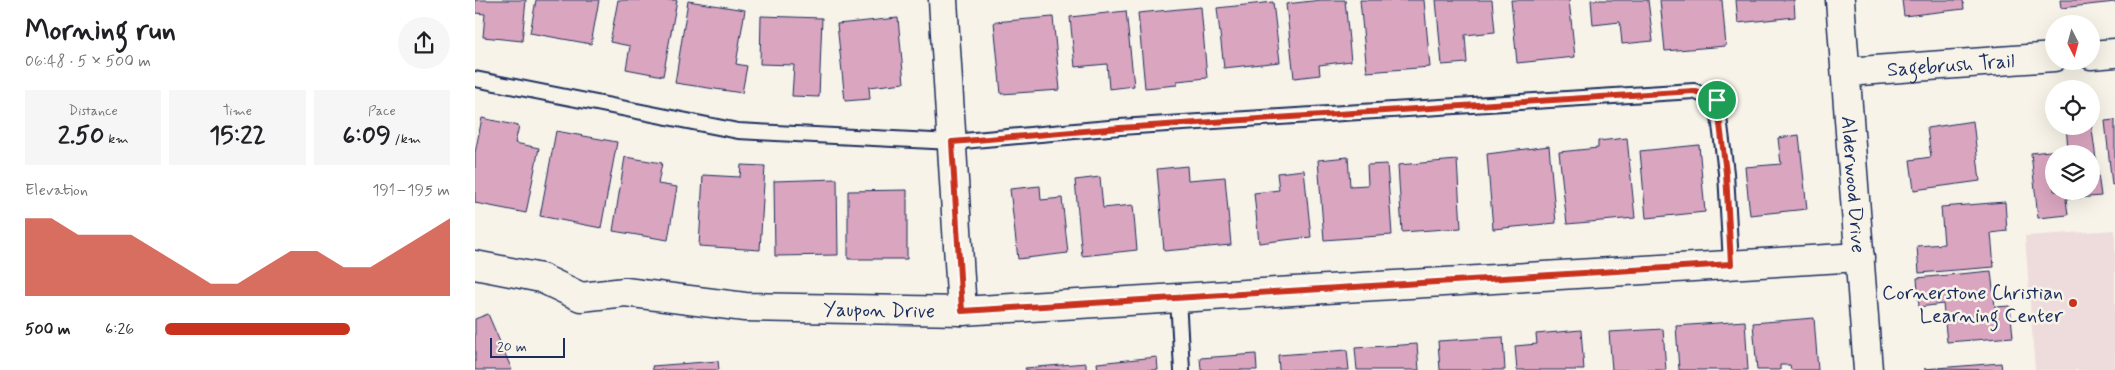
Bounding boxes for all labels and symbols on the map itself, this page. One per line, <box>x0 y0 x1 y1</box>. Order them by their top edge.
north arrow <box>2045 15 2100 70</box>
street label: Sagebrush Trail <box>1886 48 2016 84</box>
pin <box>1696 79 1738 121</box>
street label: Alderwood Drive <box>1834 115 1871 254</box>
place label: Cornerstone Christian Learning Center <box>1882 280 2064 332</box>
street label: Yaupon Drive <box>823 296 935 326</box>
marker: Cornerstone Christian Learning Center <box>2067 297 2079 309</box>
scale bar <box>490 335 565 358</box>

